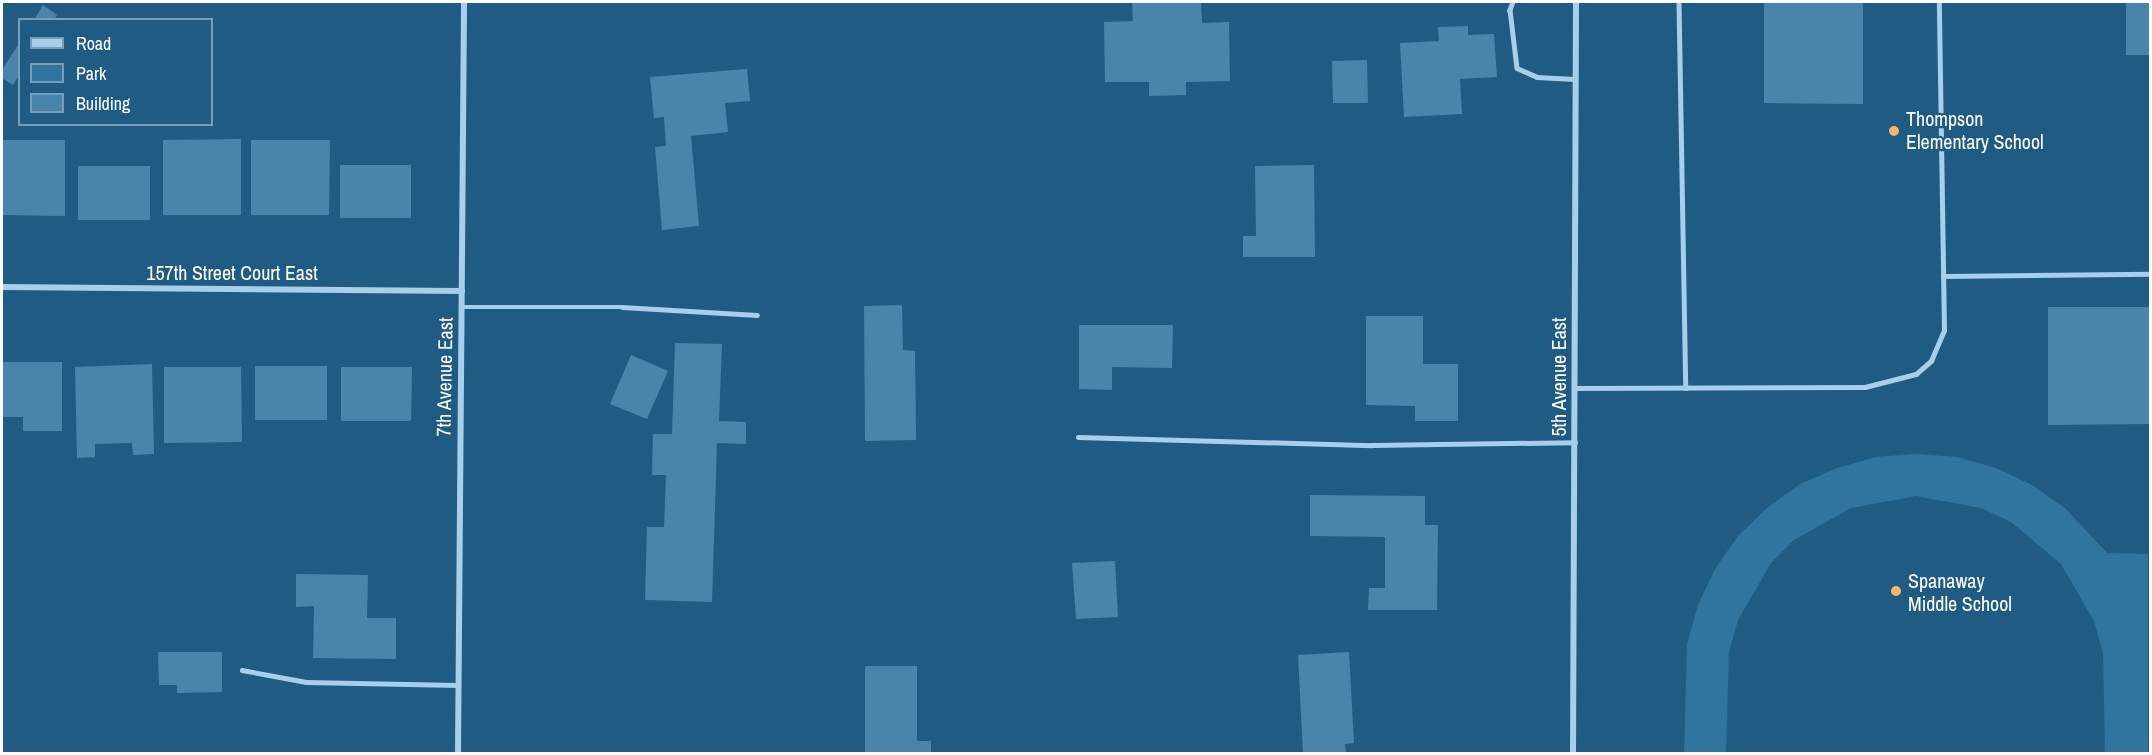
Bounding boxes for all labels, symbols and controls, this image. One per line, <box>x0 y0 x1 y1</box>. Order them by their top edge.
legend <box>18 18 213 126</box>
text: Road <box>76 31 111 56</box>
text: Park <box>76 61 106 86</box>
text: Building <box>76 91 130 116</box>
place label: Thompson Elementary School <box>1906 107 2044 154</box>
marker: Thompson Elementary School <box>1887 124 1901 138</box>
street label: 157th Street Court East <box>146 260 318 284</box>
street label: 7th Avenue East <box>431 317 457 437</box>
street label: 5th Avenue East <box>1546 317 1570 437</box>
place label: Spanaway Middle School <box>1908 568 2012 615</box>
marker: Spanaway Middle School <box>1889 584 1903 598</box>

